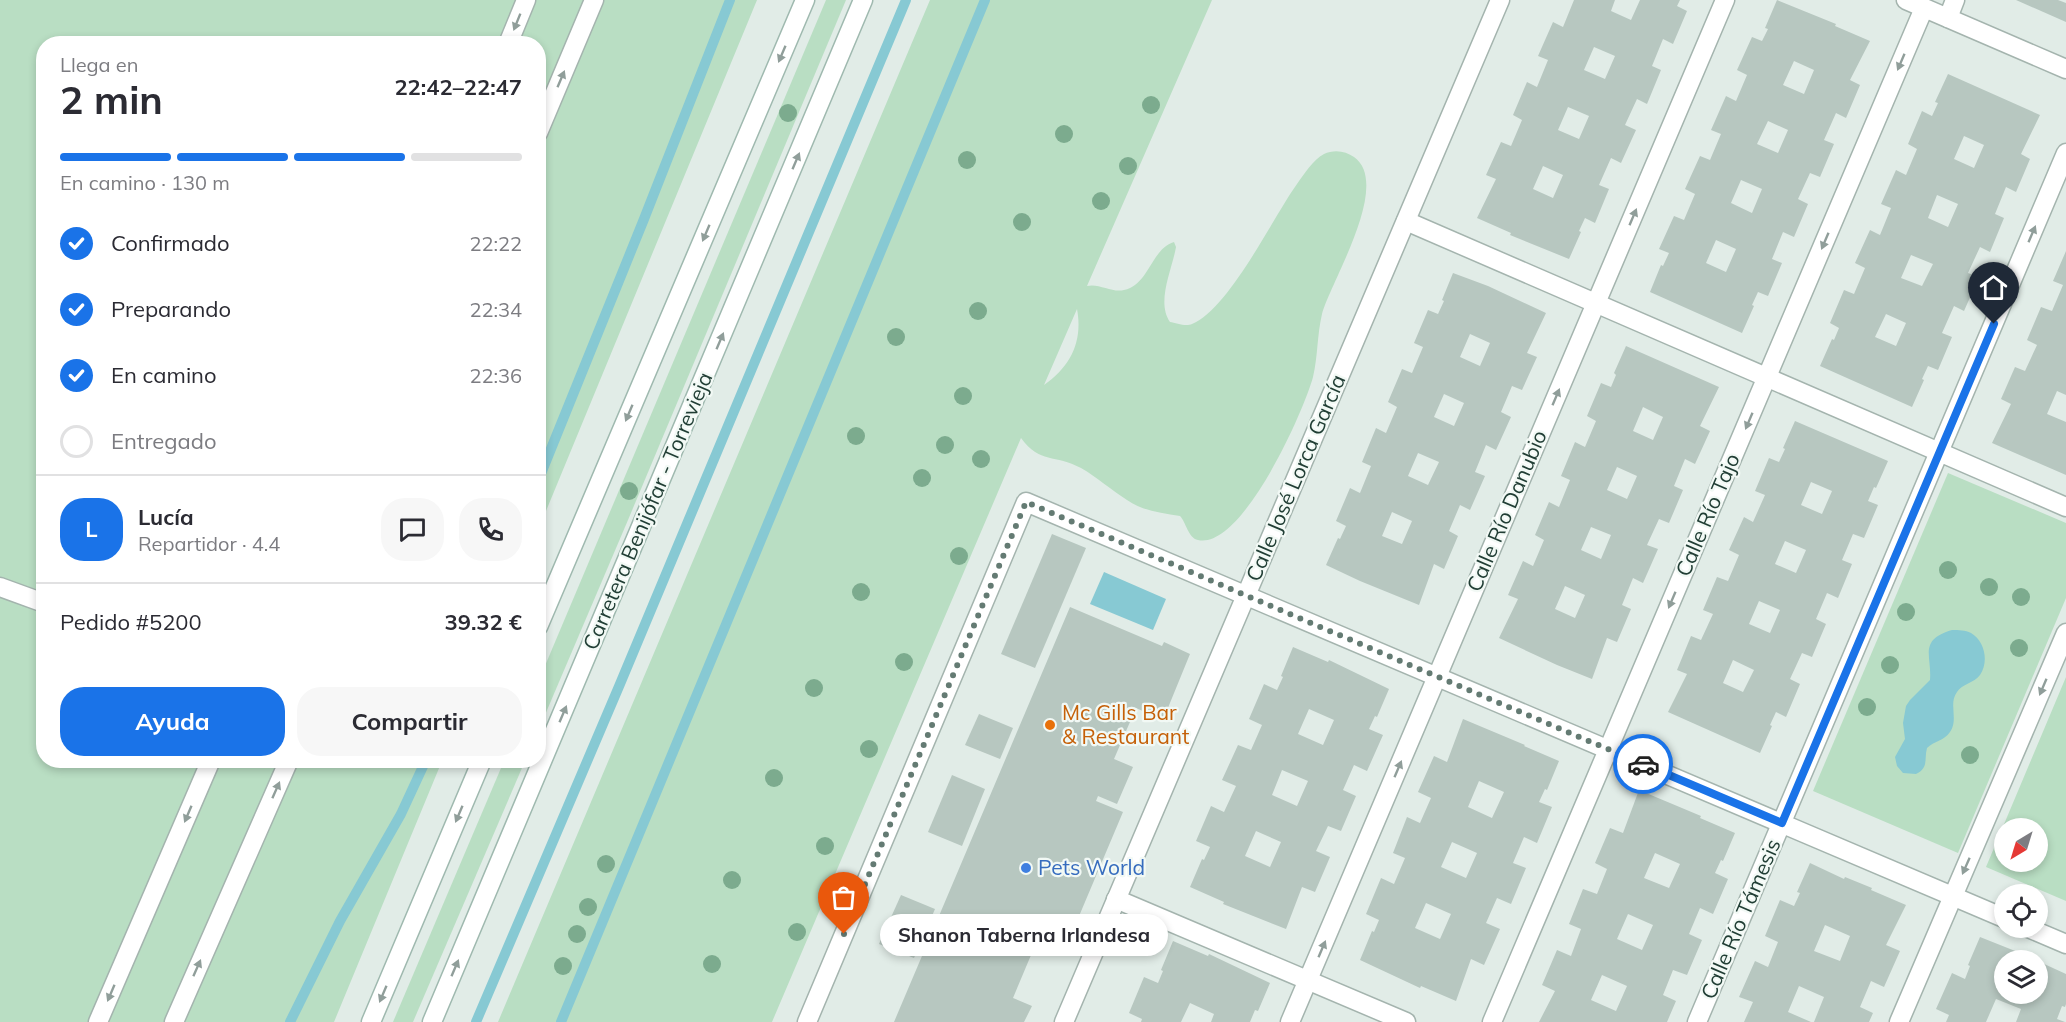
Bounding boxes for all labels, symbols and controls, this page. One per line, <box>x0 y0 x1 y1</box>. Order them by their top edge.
one-way arrow <box>512 13 522 31</box>
one-way arrow <box>777 45 786 63</box>
text: Llega en <box>60 52 138 77</box>
one-way arrow <box>1896 53 1906 71</box>
one-way arrow <box>556 69 566 87</box>
text: 22:42–22:47 <box>394 73 522 101</box>
text: 2 min <box>60 75 163 124</box>
one-way arrow <box>792 152 801 170</box>
text: En camino · 130 m <box>60 170 230 195</box>
one-way arrow <box>1628 208 1638 226</box>
one-way arrow <box>2027 224 2037 242</box>
one-way arrow <box>701 225 710 242</box>
icon: check <box>60 227 93 260</box>
text: Confirmado <box>111 229 230 257</box>
text: 22:22 <box>469 231 522 256</box>
one-way arrow <box>1820 233 1830 251</box>
pin <box>1968 262 2019 324</box>
icon: home <box>1977 271 2010 304</box>
icon: check <box>60 293 93 326</box>
text: Preparando <box>111 295 231 323</box>
text: 22:34 <box>469 297 522 322</box>
one-way arrow <box>716 332 725 350</box>
icon: check <box>60 359 93 392</box>
text: En camino <box>111 361 217 389</box>
text: 22:36 <box>469 363 522 388</box>
street label: Carretera Benijófar - Torrevieja <box>577 368 717 653</box>
street label: Calle José Lorca García <box>1240 370 1350 585</box>
one-way arrow <box>1551 387 1561 405</box>
one-way arrow <box>624 404 634 422</box>
one-way arrow <box>1744 412 1753 429</box>
street label: Calle Río Danubio <box>1460 426 1552 595</box>
text: Entregado <box>111 427 217 455</box>
street label: Calle Río Tajo <box>1669 449 1745 580</box>
button: chat <box>381 498 444 561</box>
button: phone <box>459 498 522 561</box>
text: Lucía <box>138 503 194 531</box>
text: L <box>85 515 98 543</box>
text: Repartidor · 4.4 <box>138 531 280 556</box>
one-way arrow <box>1667 591 1676 609</box>
text: Pedido #5200 <box>60 608 202 636</box>
text: 39.32 € <box>445 608 522 636</box>
one-way arrow <box>2038 678 2048 696</box>
button: Ayuda <box>60 687 285 756</box>
button: Compartir <box>297 687 522 756</box>
place label: Mc Gills Bar & Restaurant <box>1062 699 1189 749</box>
one-way arrow <box>558 705 568 723</box>
marker: Mc Gills Bar & Restaurant <box>1043 718 1057 732</box>
courier <box>1613 734 1673 794</box>
icon: car <box>1627 748 1660 781</box>
one-way arrow <box>1393 760 1403 778</box>
one-way arrow <box>272 781 281 799</box>
one-way arrow <box>183 806 193 824</box>
one-way arrow <box>454 806 464 824</box>
north arrow <box>1994 818 2048 872</box>
map controls <box>1994 818 2048 1004</box>
street label: Calle Río Támesis <box>1695 835 1786 1003</box>
place label: Pets World <box>1038 854 1145 880</box>
one-way arrow <box>1961 857 1971 875</box>
marker: Pets World <box>1019 861 1033 875</box>
pin <box>818 872 869 934</box>
icon: bag <box>827 881 860 914</box>
button: locate <box>1994 884 2048 938</box>
callout: Shanon Taberna Irlandesa <box>880 913 1168 955</box>
text: Shanon Taberna Irlandesa <box>898 922 1150 947</box>
one-way arrow <box>1317 940 1327 958</box>
button: layers <box>1994 950 2048 1004</box>
one-way arrow <box>451 959 460 977</box>
one-way arrow <box>193 960 202 977</box>
one-way arrow <box>106 985 115 1002</box>
one-way arrow <box>378 985 387 1003</box>

